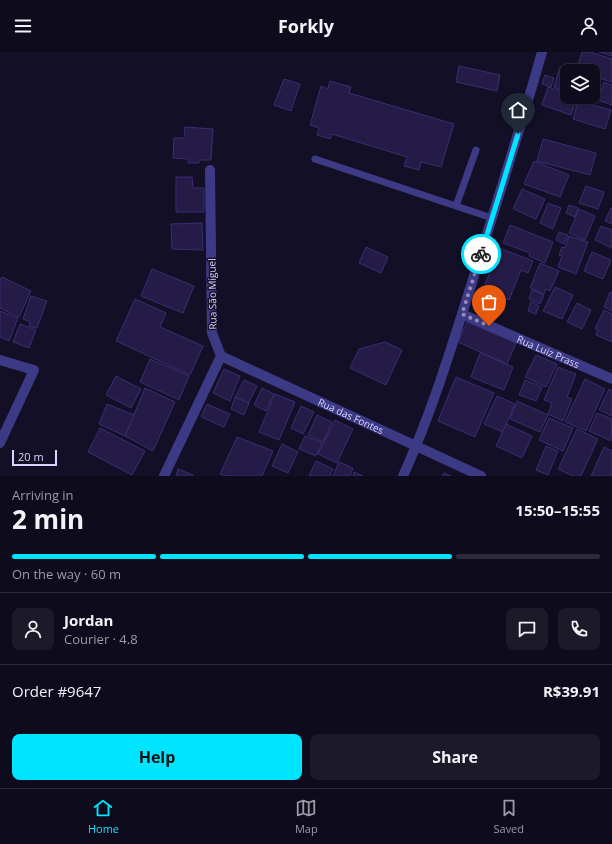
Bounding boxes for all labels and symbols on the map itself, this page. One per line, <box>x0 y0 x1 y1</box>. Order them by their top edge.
pin <box>501 93 535 134</box>
courier <box>461 234 501 274</box>
street label: Rua São Miguel <box>204 258 220 330</box>
pin <box>472 285 506 326</box>
street label: Rua Luiz Prass <box>515 332 582 371</box>
street label: Rua das Fontes <box>316 395 386 437</box>
scale bar <box>12 448 57 467</box>

